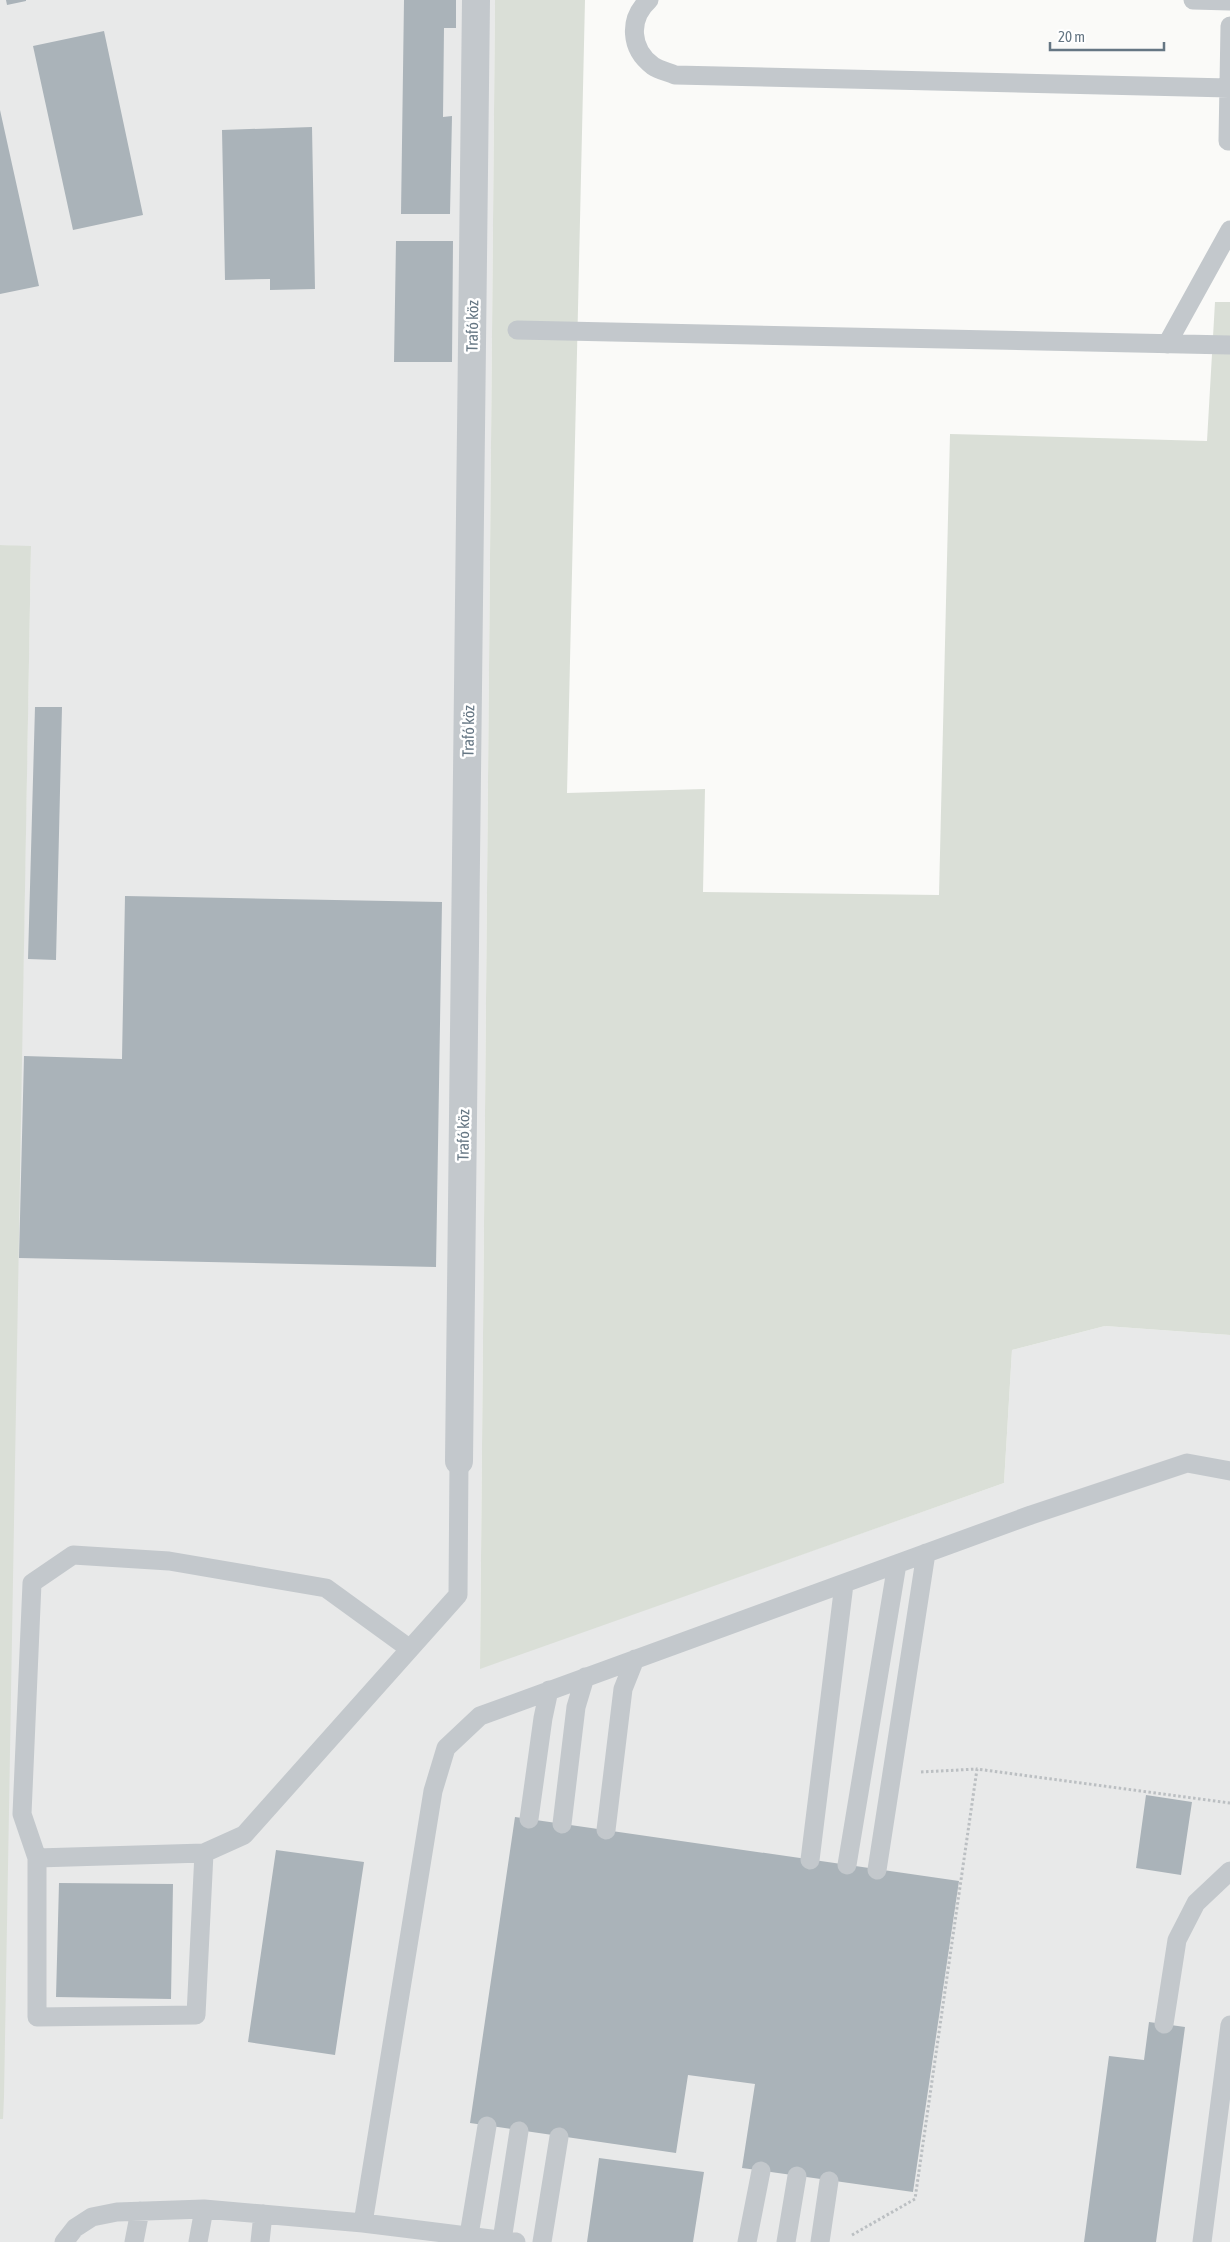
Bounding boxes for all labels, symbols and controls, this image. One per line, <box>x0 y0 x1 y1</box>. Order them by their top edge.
scale bar <box>1050 20 1164 52</box>
text: 20 m <box>1058 28 1085 45</box>
street label: Trafó köz <box>463 300 481 352</box>
street label: Trafó köz <box>459 705 477 757</box>
street label: Trafó köz <box>454 1109 472 1161</box>

